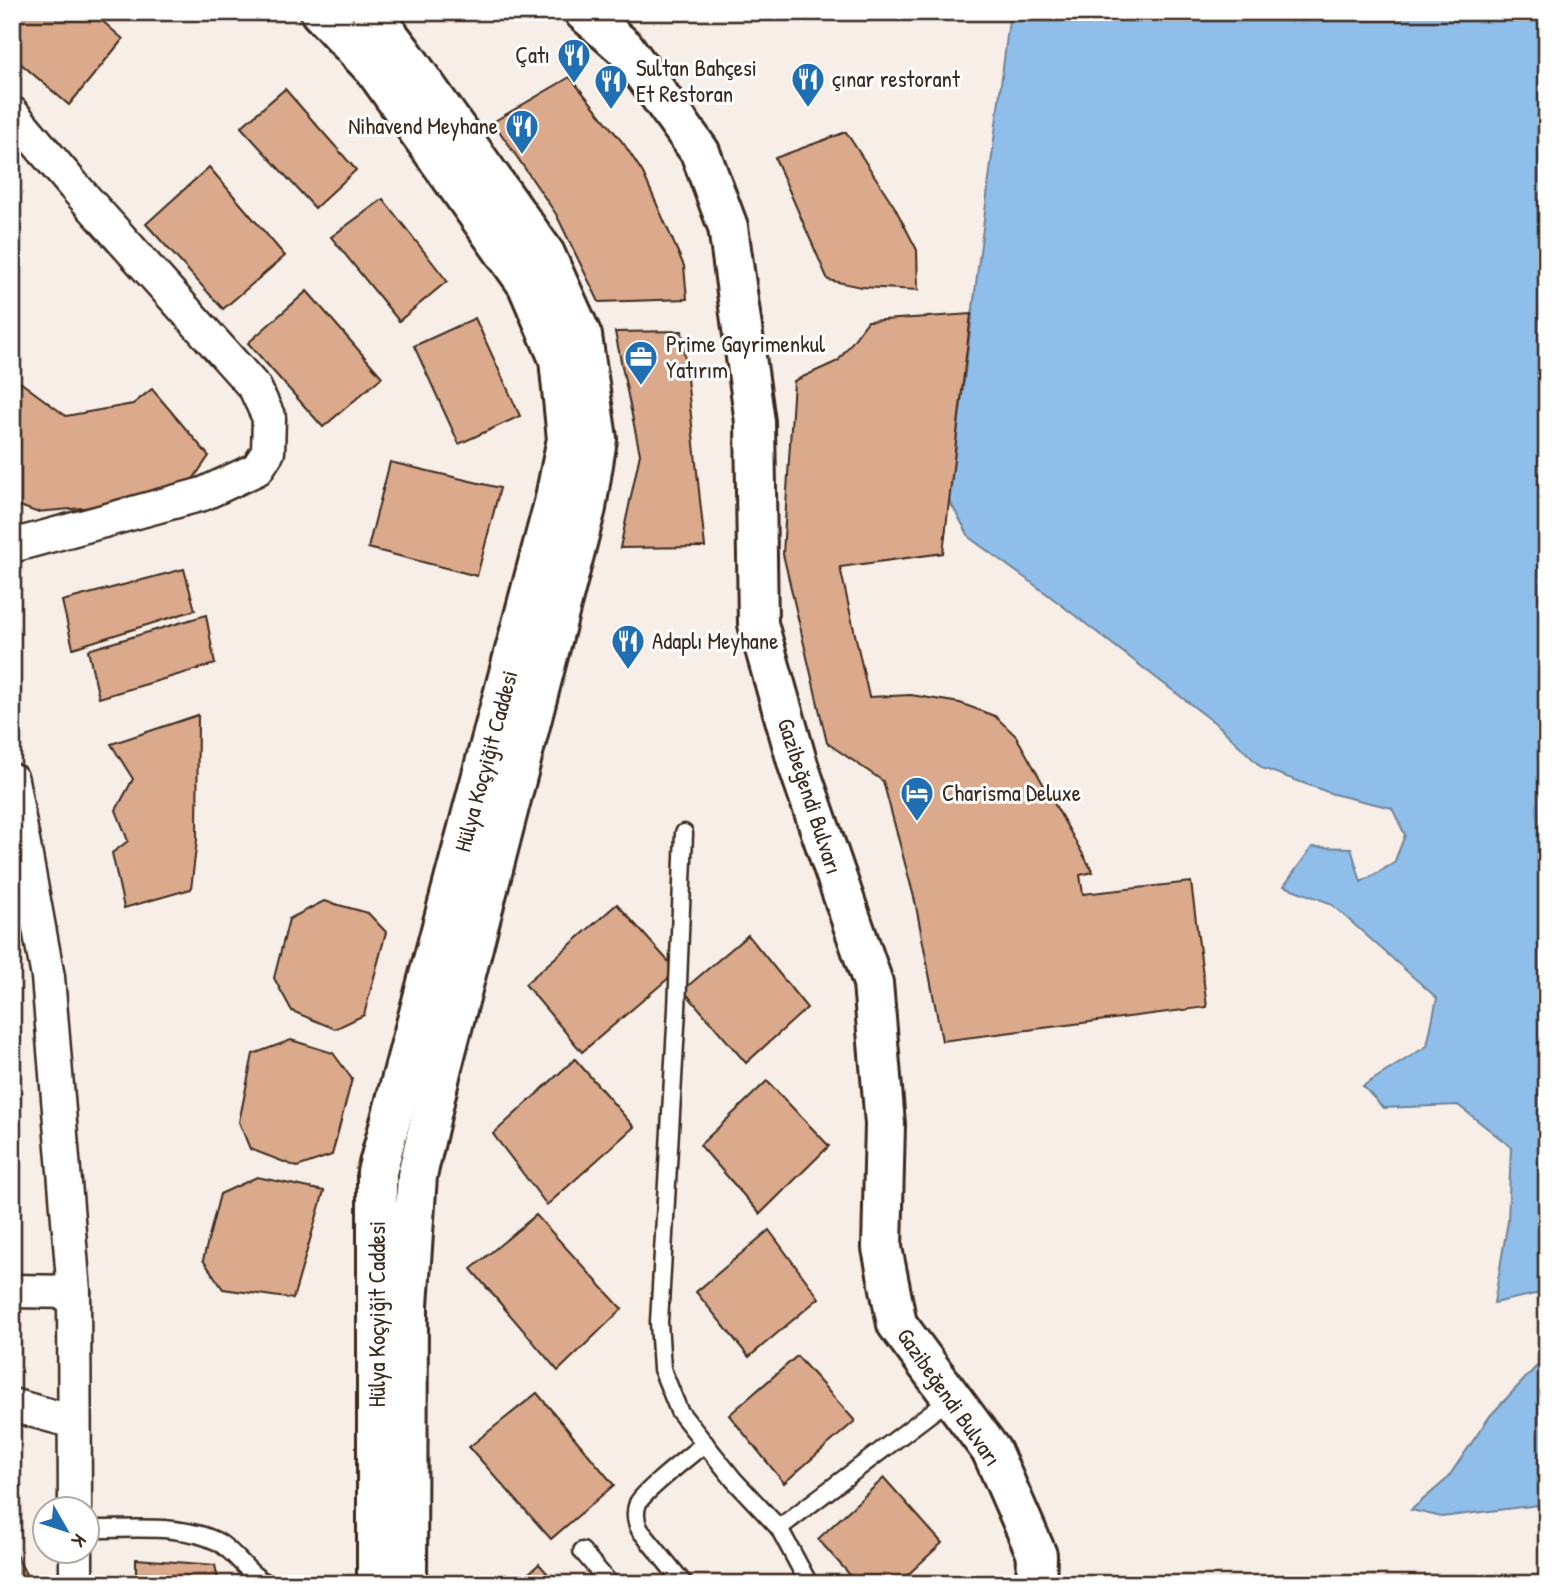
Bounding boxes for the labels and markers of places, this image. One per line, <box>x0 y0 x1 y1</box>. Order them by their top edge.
restaurant icon: Çatı <box>555 36 593 85</box>
place label: Çatı <box>515 39 550 70</box>
place label: Sultan Bahçesi Et Restoran <box>636 52 757 109</box>
restaurant icon: çınar restorant <box>789 60 827 109</box>
restaurant icon: Sultan Bahçesi Et Restoran <box>592 62 630 111</box>
place label: çınar restorant <box>832 63 961 94</box>
restaurant icon: Nihavend Meyhane <box>503 107 541 156</box>
place label: Nihavend Meyhane <box>348 110 498 141</box>
place label: Prime Gayrimenkul Yatırım <box>666 328 826 385</box>
office icon: Prime Gayrimenkul Yatırım <box>622 338 660 387</box>
restaurant icon: Adaplı Meyhane <box>609 622 647 671</box>
place label: Adaplı Meyhane <box>652 625 778 656</box>
hotel icon: Charisma Deluxe <box>898 774 936 823</box>
place label: Charisma Deluxe <box>942 777 1081 808</box>

